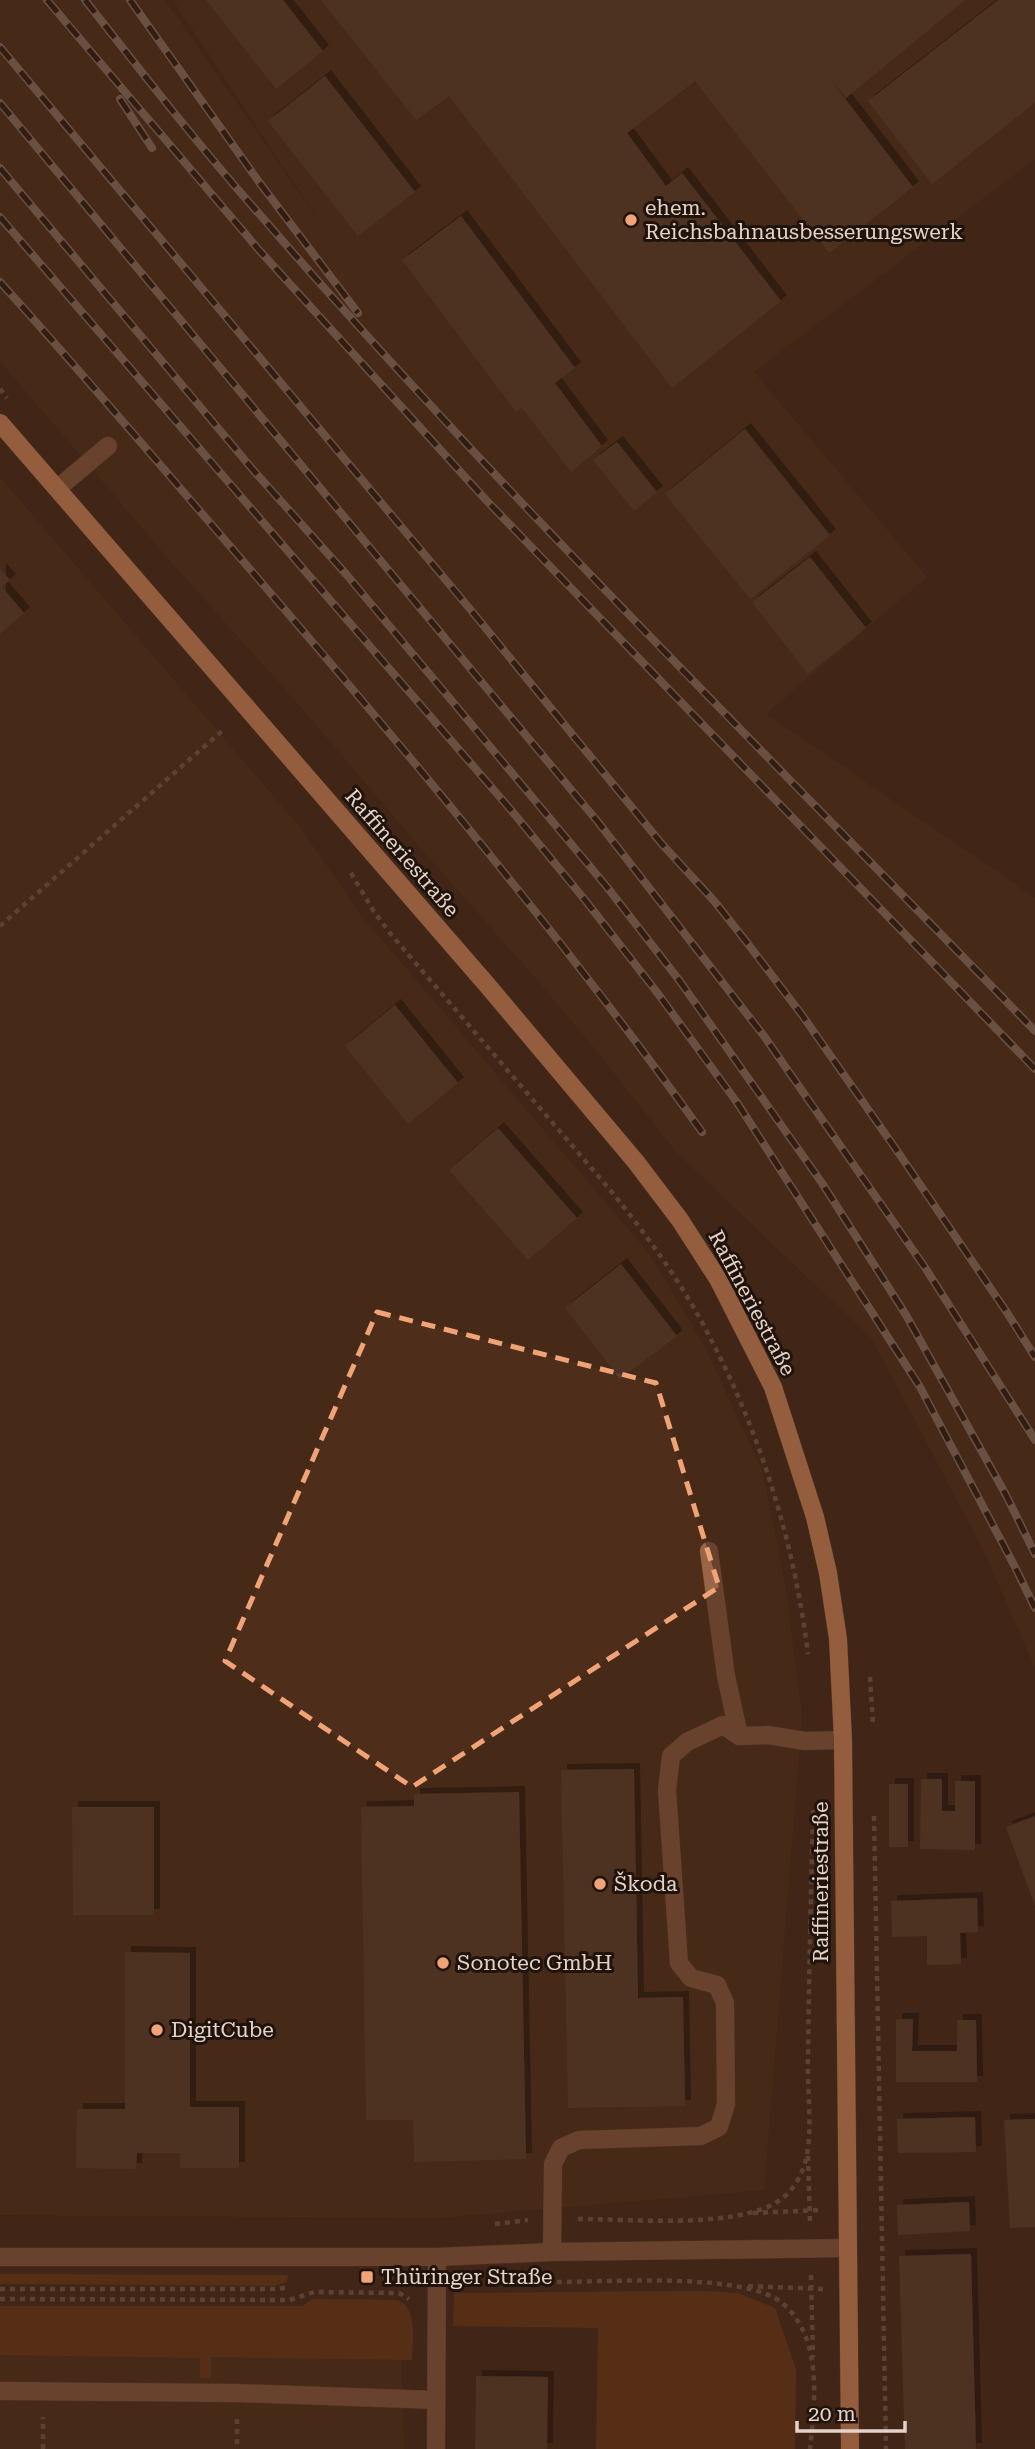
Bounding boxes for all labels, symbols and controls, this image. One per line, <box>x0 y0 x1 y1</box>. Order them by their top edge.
place label: ehem. Reichsbahnausbesserungswerk <box>645 196 963 244</box>
marker: ehem. Reichsbahnausbesserungswerk <box>623 212 639 228</box>
street label: Raffineriestraße <box>340 784 464 922</box>
street label: Raffineriestraße <box>704 1226 800 1380</box>
street label: Raffineriestraße <box>809 1802 833 1963</box>
place label: Škoda <box>614 1871 678 1896</box>
marker: Škoda <box>592 1876 608 1892</box>
place label: Sonotec GmbH <box>457 1951 612 1975</box>
marker: Sonotec GmbH <box>435 1955 451 1971</box>
place label: DigitCube <box>171 2018 274 2042</box>
marker: DigitCube <box>149 2022 165 2038</box>
place label: Thüringer Straße <box>381 2265 553 2289</box>
marker: Thüringer Straße <box>359 2269 375 2285</box>
scale bar <box>797 2390 906 2434</box>
text: 20 m <box>808 2402 856 2426</box>

